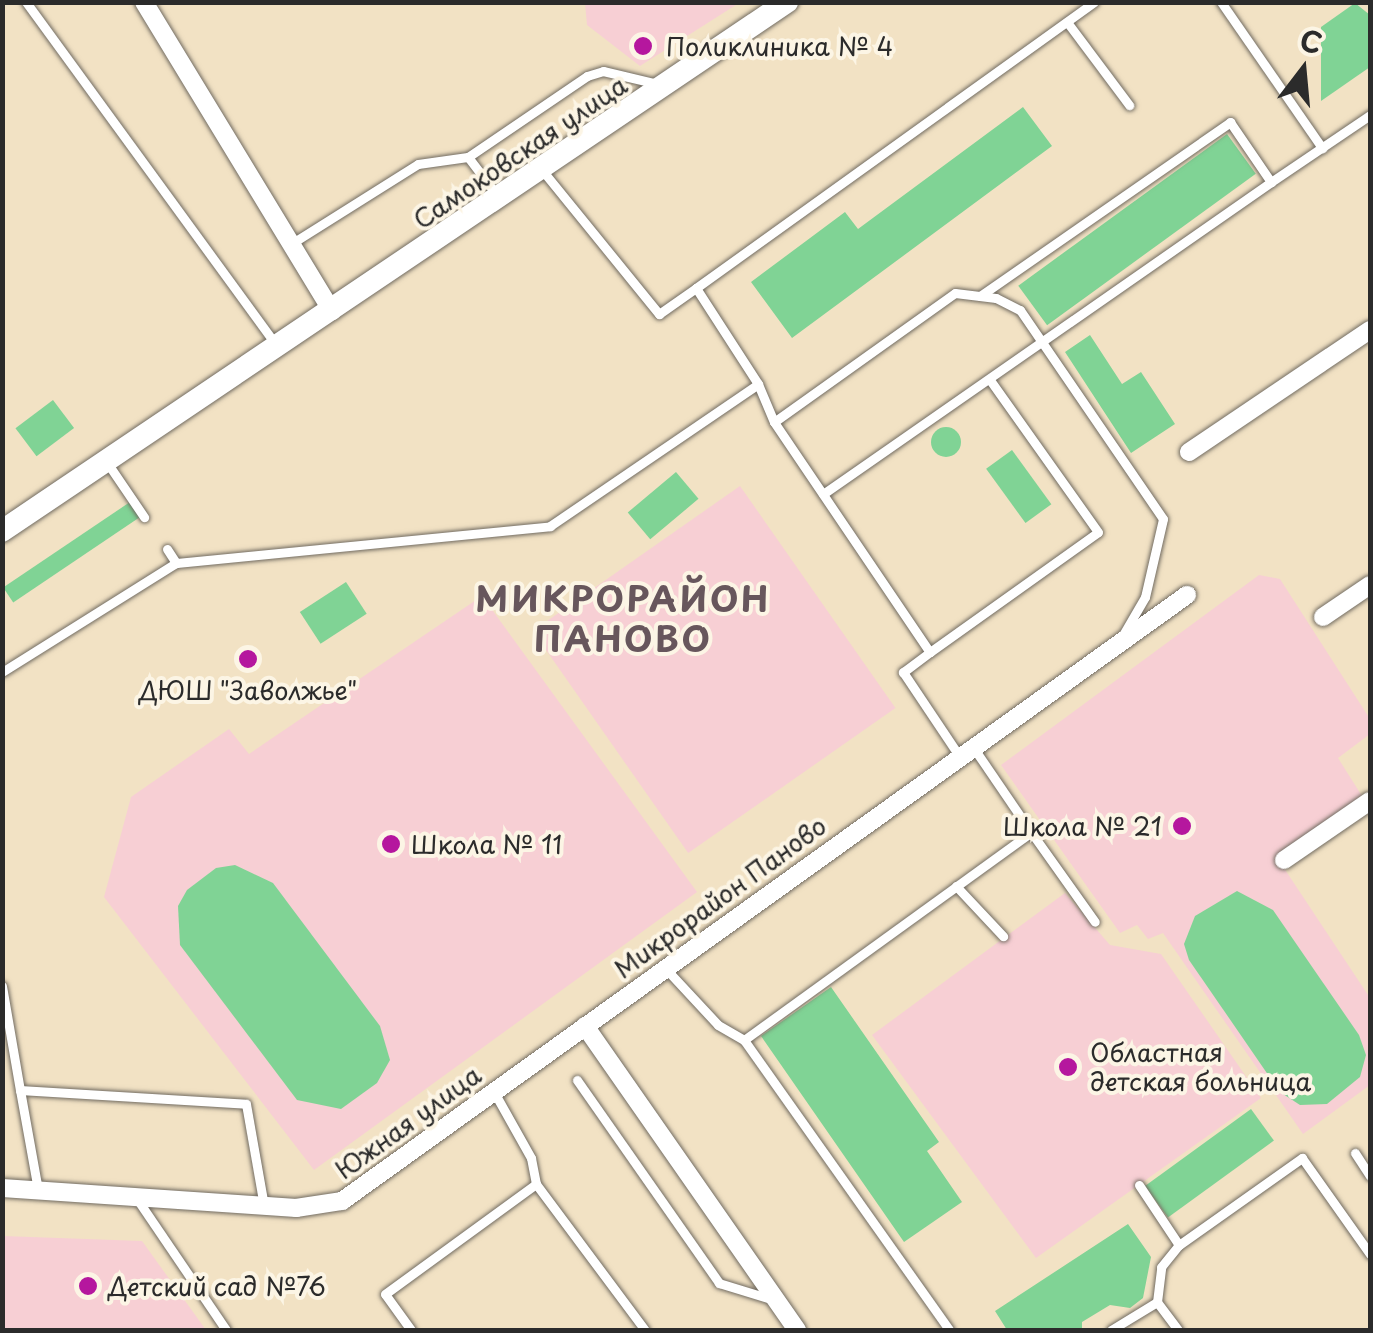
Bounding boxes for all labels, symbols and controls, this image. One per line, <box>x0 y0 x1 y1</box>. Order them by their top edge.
text: С <box>1295 17 1327 64</box>
north arrow <box>1253 20 1353 120</box>
place label: Поликлиника № 4 <box>666 31 894 61</box>
marker: Поликлиника № 4 <box>630 33 656 59</box>
street label: Самоковская улица <box>407 69 633 235</box>
district label: МИКРОРАЙОН ПАНОВО <box>475 577 771 659</box>
marker: ДЮШ "Заволжье" <box>237 648 259 670</box>
place label: ДЮШ "Заволжье" <box>138 675 358 705</box>
street label: Микрорайон Паново <box>607 809 833 985</box>
place label: Школа № 21 <box>1002 811 1162 841</box>
marker: Школа № 21 <box>1171 815 1193 837</box>
place label: Школа № 11 <box>411 829 563 859</box>
marker: Школа № 11 <box>380 833 402 855</box>
place label: Областная детская больница <box>1090 1038 1310 1097</box>
marker: Областная детская больница <box>1055 1054 1081 1080</box>
street label: Южная улица <box>329 1059 487 1185</box>
place label: Детский сад №76 <box>108 1271 328 1301</box>
marker: Детский сад №76 <box>77 1275 99 1297</box>

